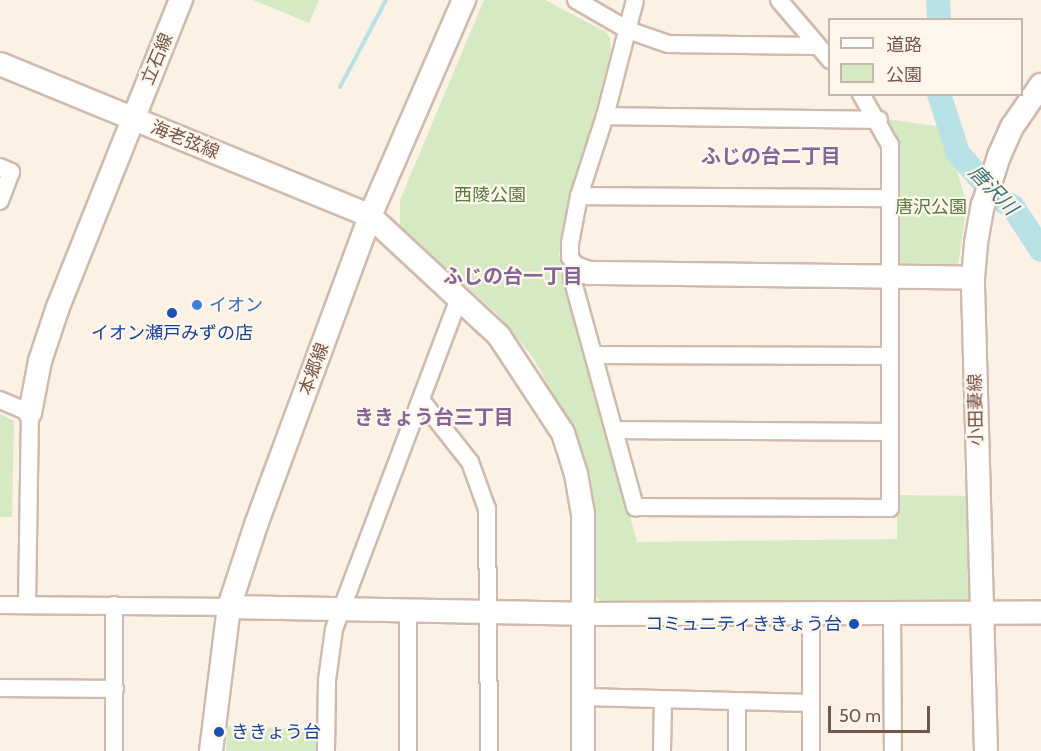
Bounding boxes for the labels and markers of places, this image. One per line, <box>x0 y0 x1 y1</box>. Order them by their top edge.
place label: イオン <box>209 294 263 316</box>
marker: イオン <box>190 298 204 312</box>
marker: イオン瀬戸みずの店 <box>165 306 179 320</box>
place label: イオン瀬戸みずの店 <box>91 322 253 344</box>
place label: コミュニティききょう台 <box>644 613 842 635</box>
marker: コミュニティききょう台 <box>847 617 861 631</box>
place label: ききょう台 <box>231 721 321 743</box>
marker: ききょう台 <box>212 725 226 739</box>

